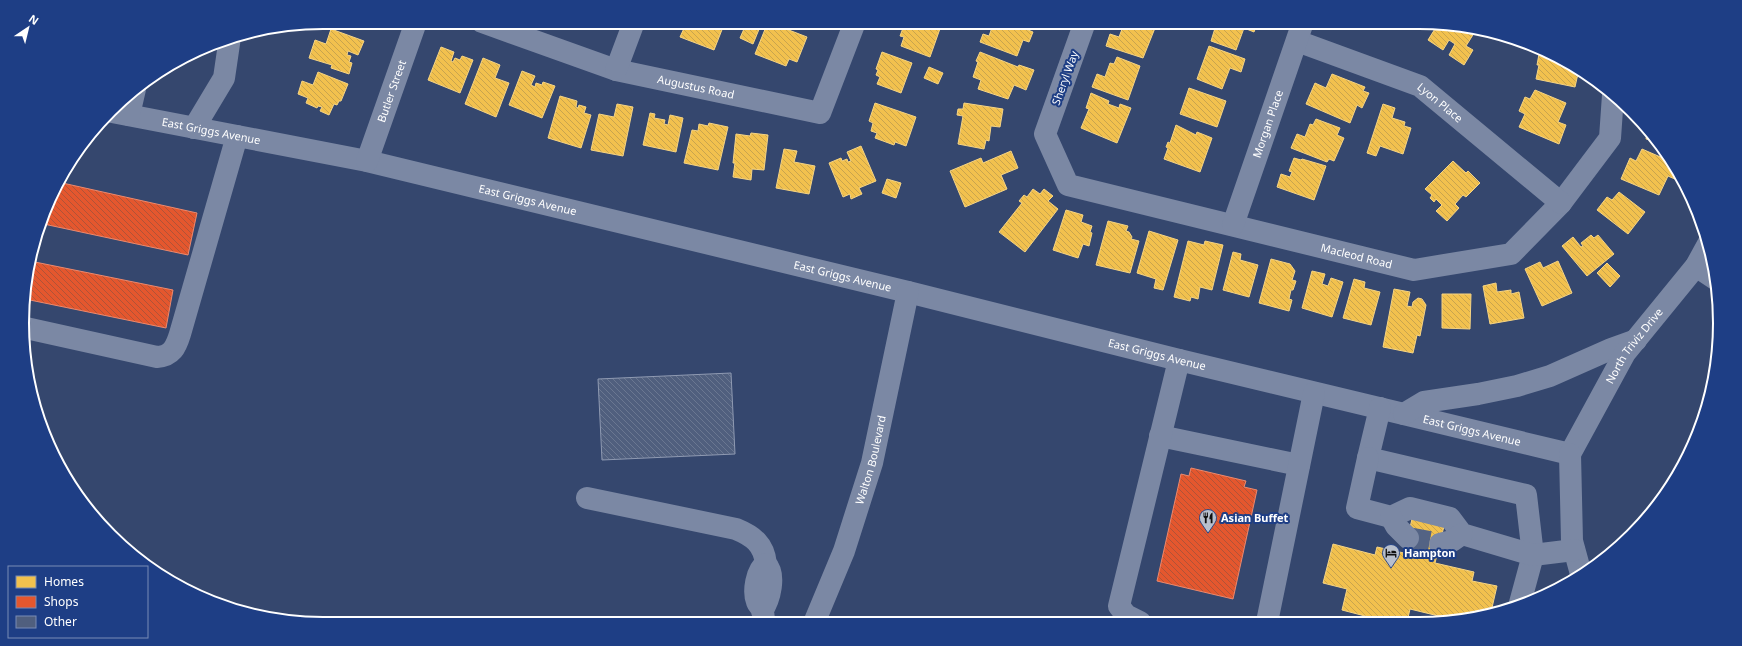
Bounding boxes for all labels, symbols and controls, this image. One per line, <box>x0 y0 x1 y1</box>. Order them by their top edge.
north arrow <box>8 8 48 48</box>
text: N <box>26 11 42 28</box>
street label: Sheryl Way <box>1048 48 1081 107</box>
street label: Butler Street <box>373 58 409 124</box>
street label: Augustus Road <box>656 71 736 102</box>
street label: Lyon Place <box>1414 79 1466 126</box>
street label: Morgan Place <box>1249 88 1286 160</box>
street label: East Griggs Avenue <box>161 114 262 147</box>
street label: East Griggs Avenue <box>477 180 578 219</box>
street label: Macleod Road <box>1319 239 1394 271</box>
street label: East Griggs Avenue <box>792 257 893 295</box>
street label: North Triviz Drive <box>1602 305 1666 386</box>
street label: East Griggs Avenue <box>1107 335 1208 373</box>
street label: East Griggs Avenue <box>1422 411 1523 449</box>
street label: Walton Boulevard <box>851 414 889 506</box>
restaurant icon: Asian Buffet <box>1198 508 1218 533</box>
place label: Asian Buffet <box>1221 510 1289 525</box>
hotel icon: Hampton <box>1381 543 1401 568</box>
place label: Hampton <box>1404 545 1455 560</box>
legend <box>8 566 148 638</box>
text: Homes <box>44 573 84 590</box>
text: Shops <box>44 593 79 610</box>
text: Other <box>44 613 77 630</box>

